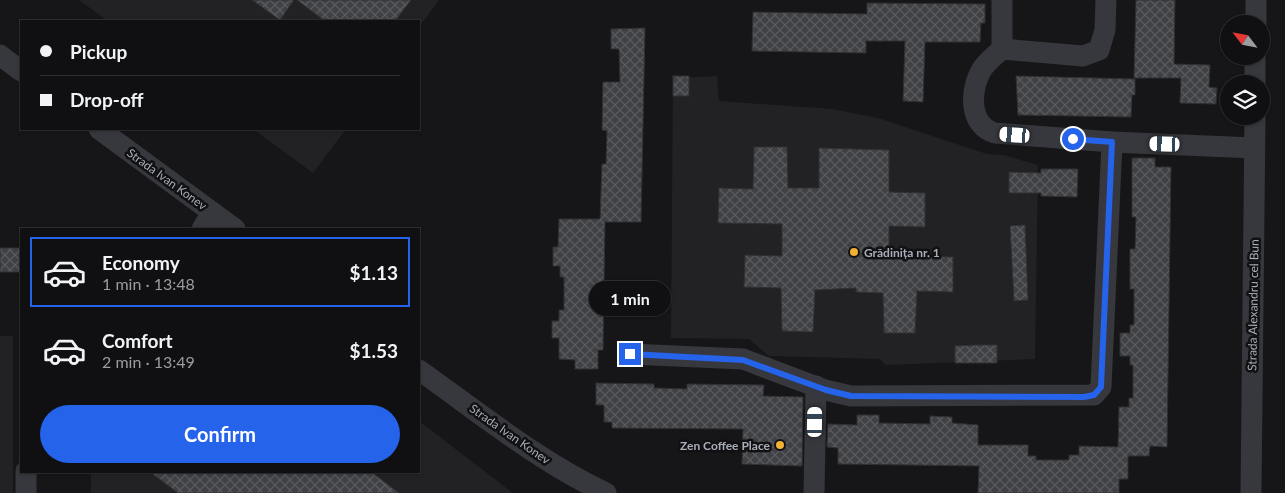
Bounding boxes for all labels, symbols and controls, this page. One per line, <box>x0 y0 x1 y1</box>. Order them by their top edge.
north arrow <box>1220 15 1270 65</box>
map controls <box>1220 15 1270 125</box>
text: Pickup <box>70 40 127 63</box>
button: layers <box>1220 75 1270 125</box>
text: Drop-off <box>70 88 144 111</box>
car <box>999 126 1030 144</box>
route start <box>1062 128 1084 150</box>
car <box>1149 136 1180 152</box>
street label: Strada Ivan Konev <box>124 145 210 213</box>
street label: Strada Alexandru cel Bun <box>1244 239 1262 371</box>
place label: Grădinița nr. 1 <box>864 245 940 260</box>
marker: Grădinița nr. 1 <box>848 246 860 258</box>
icon: car <box>42 250 87 295</box>
text: Economy <box>102 251 180 274</box>
text: $1.13 <box>349 261 398 284</box>
text: 1 min · 13:48 <box>102 274 195 293</box>
callout: 1 min <box>589 282 671 316</box>
text: 1 min <box>610 289 650 308</box>
icon: car <box>42 328 87 373</box>
text: Comfort <box>102 329 173 352</box>
text: $1.53 <box>349 339 398 362</box>
route end <box>619 343 641 365</box>
text: 2 min · 13:49 <box>102 352 195 371</box>
street label: Strada Ivan Konev <box>467 401 554 468</box>
button: Confirm <box>40 405 400 463</box>
car <box>807 407 822 437</box>
place label: Zen Coffee Place <box>680 438 771 453</box>
marker: Zen Coffee Place <box>774 439 786 451</box>

